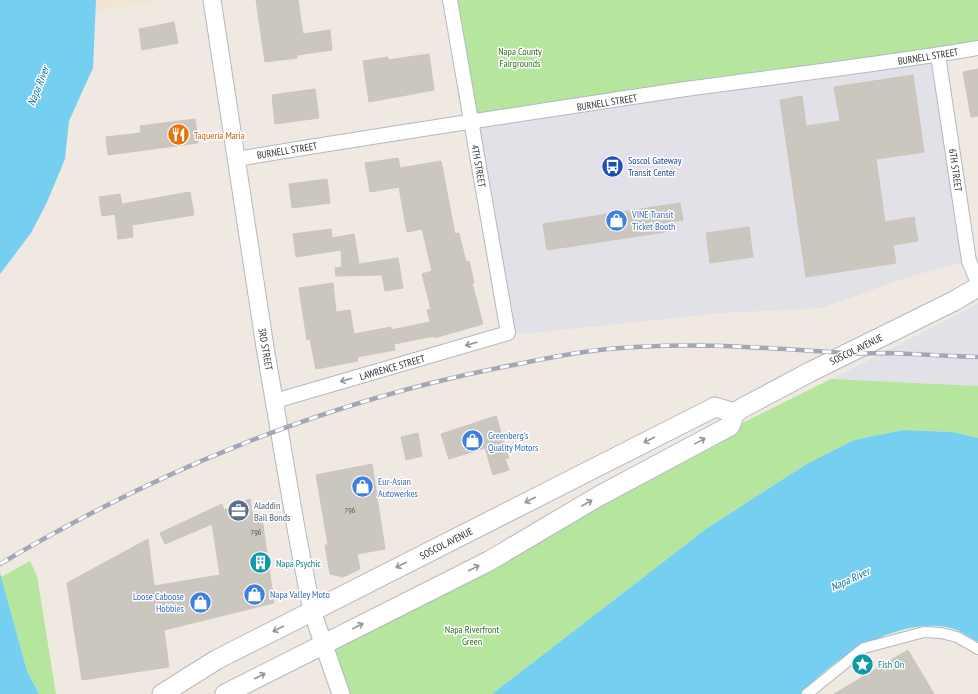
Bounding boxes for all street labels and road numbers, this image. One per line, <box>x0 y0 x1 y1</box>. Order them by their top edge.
street label: BURNELL STREET <box>897 45 960 68</box>
street label: BURNELL STREET <box>576 91 639 114</box>
street label: BURNELL STREET <box>256 139 319 162</box>
street label: 4TH STREET <box>468 144 489 189</box>
street label: 6TH STREET <box>946 148 965 193</box>
street label: 3RD STREET <box>255 327 276 372</box>
street label: SOSCOL AVENUE <box>827 331 885 368</box>
street label: LAWRENCE STREET <box>358 352 427 383</box>
street label: SOSCOL AVENUE <box>418 525 475 562</box>

